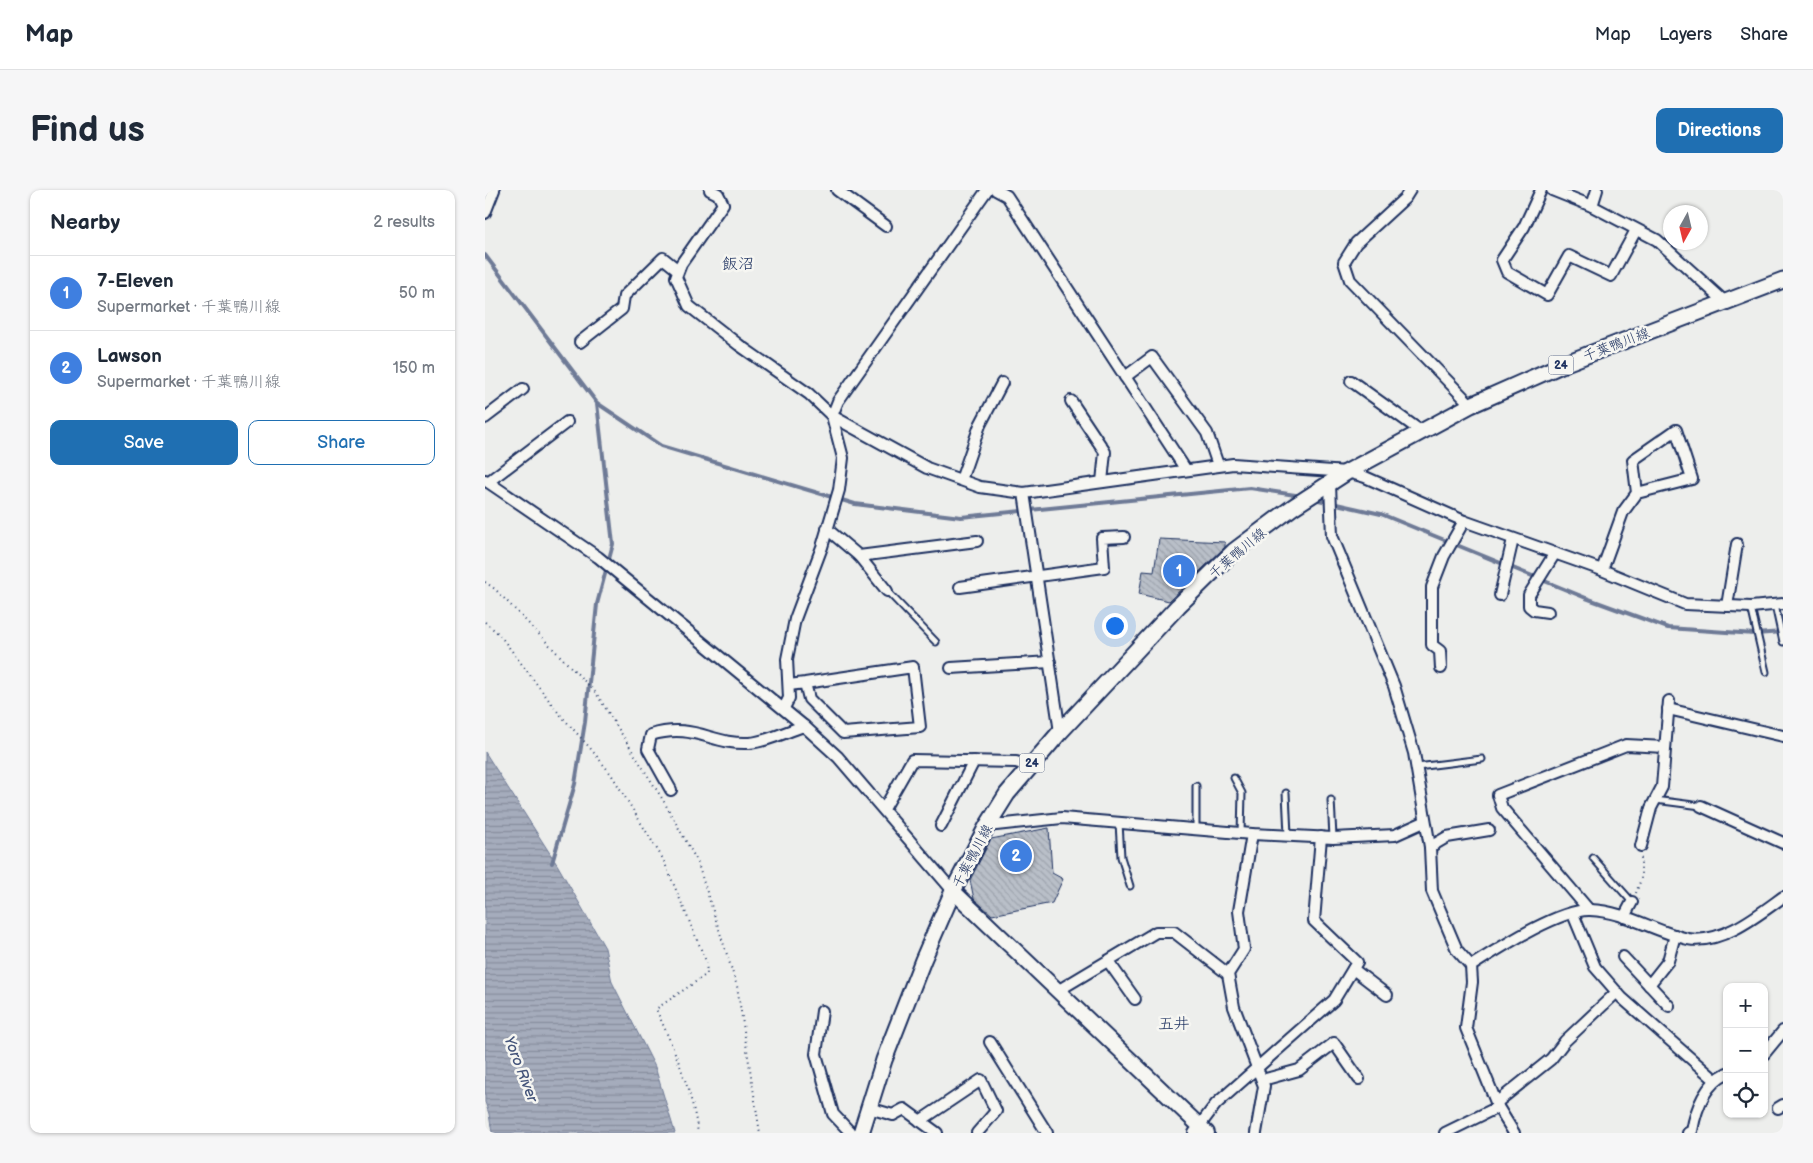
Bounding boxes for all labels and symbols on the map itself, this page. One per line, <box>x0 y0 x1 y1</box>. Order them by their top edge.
north arrow <box>1663 205 1708 250</box>
district label: 飯沼 <box>722 255 754 274</box>
street label: 千葉鴨川線 <box>1580 324 1652 365</box>
road number: 24 <box>1549 356 1573 374</box>
street label: 千葉鴨川線 <box>1205 524 1270 582</box>
pin: 1 <box>1163 552 1195 590</box>
your location <box>1102 613 1128 639</box>
road number: 24 <box>1019 754 1045 772</box>
street label: 千葉鴨川線 <box>949 821 996 891</box>
pin: 2 <box>1000 837 1032 875</box>
district label: 五井 <box>1158 1015 1190 1034</box>
water label: Yoro River <box>499 1033 542 1106</box>

